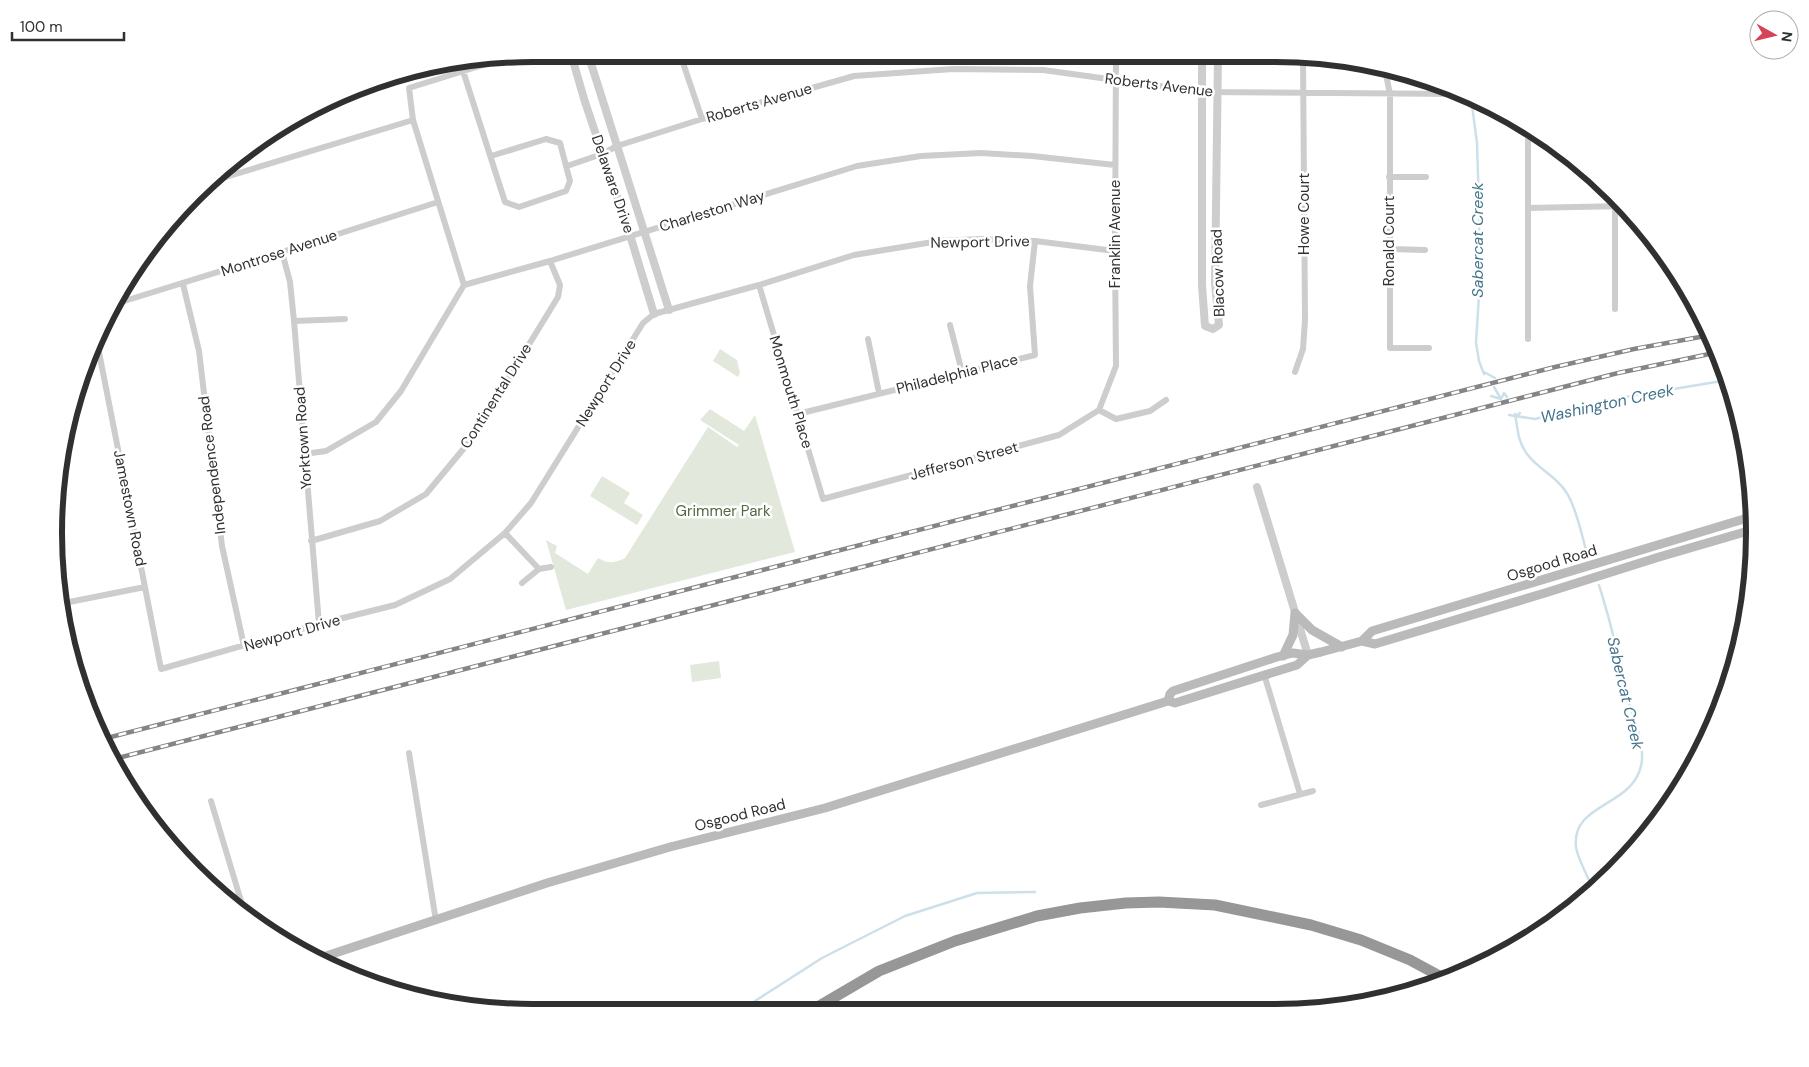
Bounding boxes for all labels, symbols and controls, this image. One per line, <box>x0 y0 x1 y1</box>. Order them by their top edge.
scale bar <box>12 10 125 42</box>
north arrow <box>1749 10 1799 60</box>
text: 100 m <box>20 17 63 37</box>
text: N <box>1777 30 1796 43</box>
street label: Roberts Avenue <box>1104 68 1214 102</box>
street label: Roberts Avenue <box>704 78 814 128</box>
street label: Delaware Drive <box>587 132 639 236</box>
street label: Howe Court <box>1294 173 1314 255</box>
street label: Franklin Avenue <box>1105 180 1125 288</box>
water label: Sabercat Creek <box>1467 182 1488 298</box>
street label: Charleston Way <box>657 185 768 237</box>
street label: Ronald Court <box>1379 196 1399 286</box>
street label: Montrose Avenue <box>218 225 340 281</box>
street label: Blacow Road <box>1206 229 1230 317</box>
street label: Newport Drive <box>930 231 1030 253</box>
street label: Monmouth Place <box>764 333 818 451</box>
street label: Newport Drive <box>571 336 641 430</box>
street label: Continental Drive <box>456 340 536 452</box>
street label: Philadelphia Place <box>894 349 1020 399</box>
water label: Washington Creek <box>1539 379 1676 428</box>
street label: Yorktown Road <box>289 386 317 490</box>
street label: Independence Road <box>194 395 230 535</box>
street label: Jefferson Street <box>908 437 1021 485</box>
street label: Jamestown Road <box>109 448 151 568</box>
park label: Grimmer Park <box>676 501 771 521</box>
street label: Osgood Road <box>1504 540 1600 586</box>
street label: Newport Drive <box>242 610 342 656</box>
water label: Sabercat Creek <box>1602 635 1649 752</box>
street label: Osgood Road <box>692 794 788 836</box>

